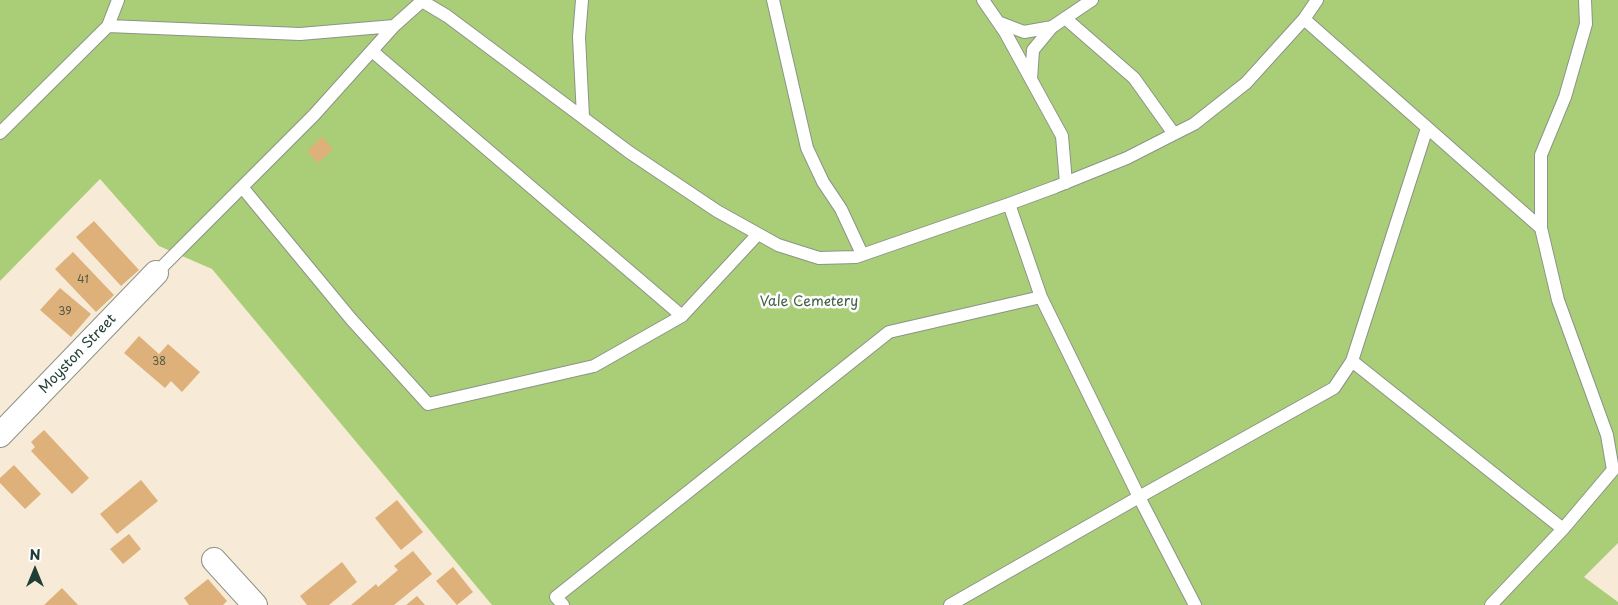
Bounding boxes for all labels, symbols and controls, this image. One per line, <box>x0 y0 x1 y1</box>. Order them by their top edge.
house number: 41 <box>77 273 89 287</box>
park label: Vale Cemetery <box>760 294 858 310</box>
house number: 39 <box>58 305 72 319</box>
street label: Moyston Street <box>36 311 120 397</box>
house number: 38 <box>152 355 166 369</box>
text: N <box>29 544 41 565</box>
north arrow <box>10 545 60 595</box>

